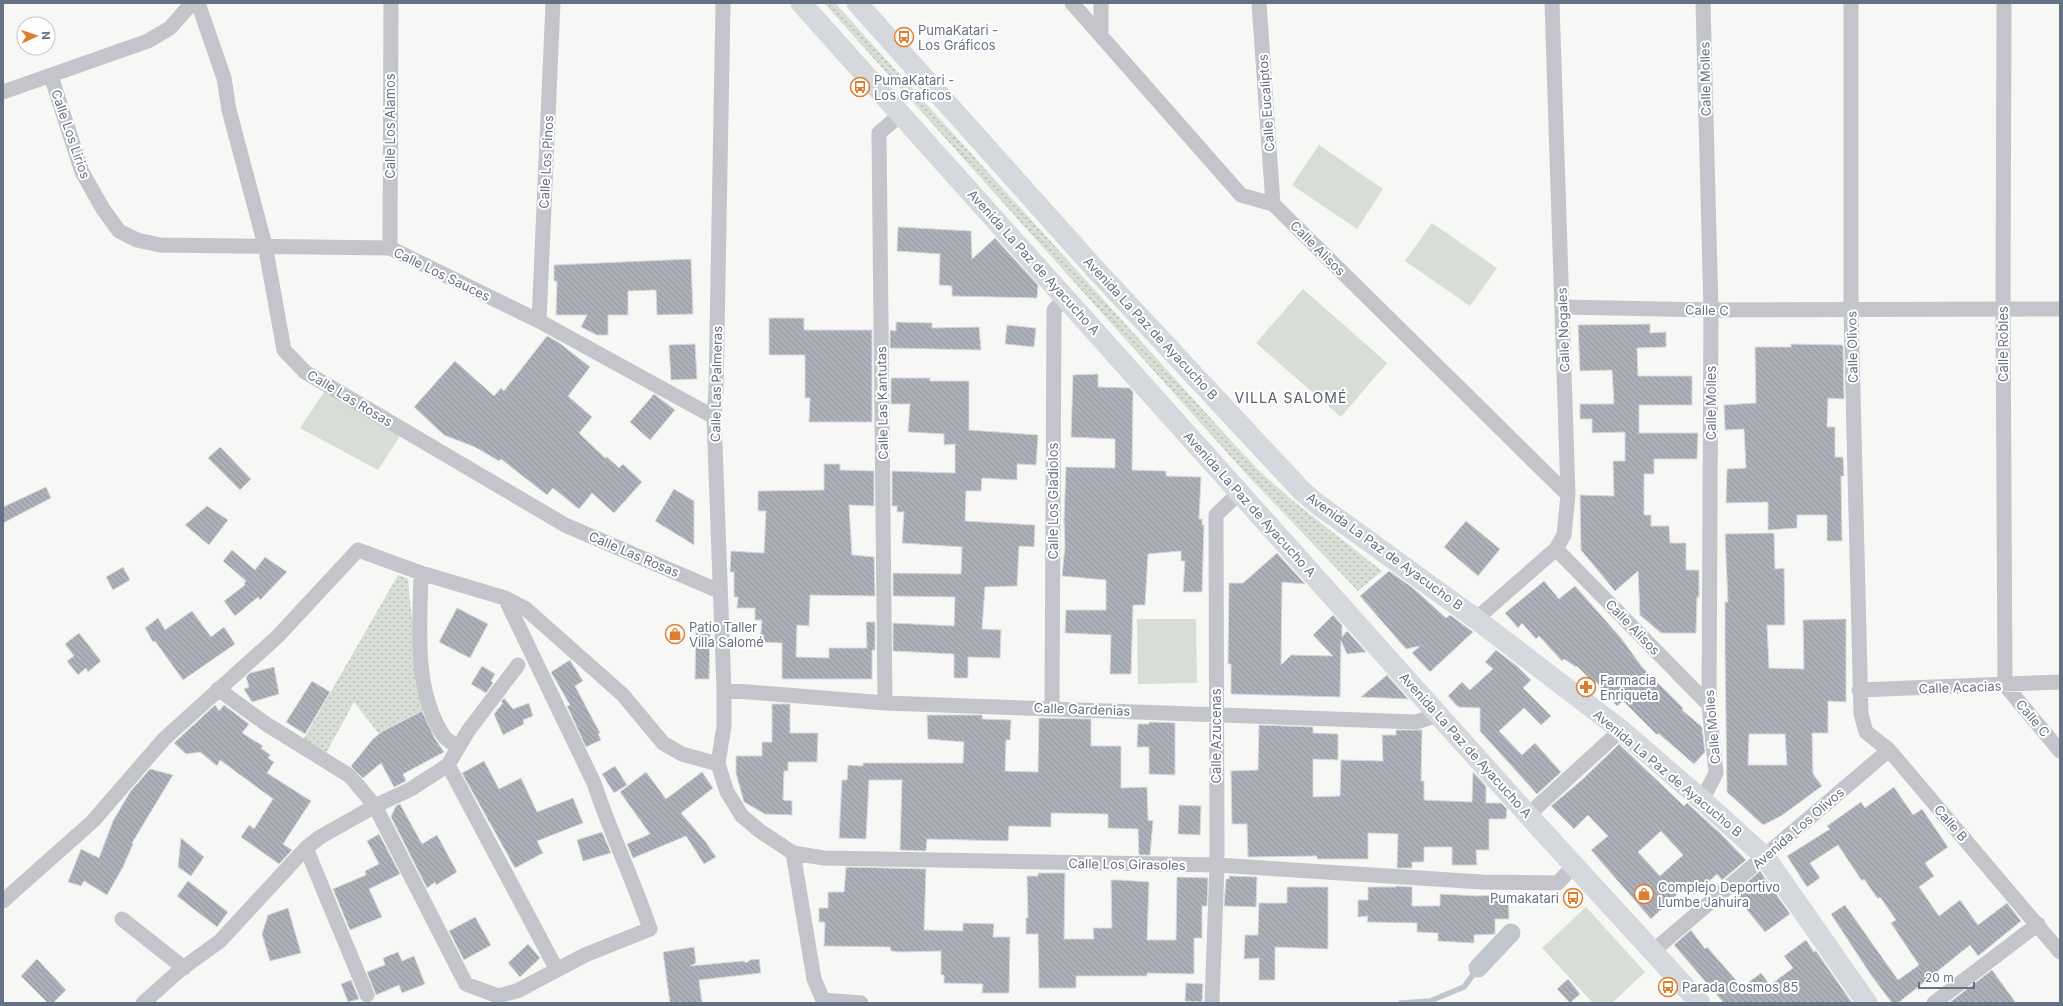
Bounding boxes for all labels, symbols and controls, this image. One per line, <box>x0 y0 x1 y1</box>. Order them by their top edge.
north arrow <box>16 16 56 56</box>
place label: PumaKatari - Los Gráficos <box>918 22 998 53</box>
bus stop icon: PumaKatari - Los Gráficos <box>893 26 915 48</box>
text: N <box>39 31 53 40</box>
street label: Calle Molles <box>1696 41 1714 116</box>
street label: Calle Eucaliptos <box>1255 54 1277 152</box>
place label: PumaKatari - Los Graficos <box>874 72 954 103</box>
street label: Calle Los Alamos <box>382 73 398 179</box>
bus stop icon: PumaKatari - Los Graficos <box>849 76 871 98</box>
street label: Calle Los Lirios <box>48 87 94 181</box>
street label: Calle Los Pinos <box>536 115 556 209</box>
street label: Avenida La Paz de Ayacucho A <box>965 186 1103 338</box>
street label: Calle Alisos <box>1287 217 1349 279</box>
street label: Calle Los Sauces <box>391 244 493 304</box>
street label: Avenida La Paz de Ayacucho B <box>1081 253 1221 403</box>
street label: Calle Nogales <box>1554 287 1572 373</box>
street label: Calle C <box>1685 302 1729 318</box>
street label: Calle Robles <box>1995 306 2011 382</box>
street label: Calle Olivos <box>1843 311 1861 383</box>
street label: Calle Las Palmeras <box>707 326 725 442</box>
street label: Calle Las Kantutas <box>873 346 891 460</box>
street label: Calle Las Rosas <box>305 366 396 430</box>
street label: Calle Molles <box>1703 366 1719 440</box>
district label: VILLA SALOMÉ <box>1235 389 1347 406</box>
street label: Avenida La Paz de Ayacucho A <box>1181 428 1319 580</box>
street label: Calle Los Gladiolos <box>1045 442 1061 559</box>
street label: Avenida La Paz de Ayacucho B <box>1304 489 1466 613</box>
street label: Calle Las Rosas <box>586 528 682 580</box>
street label: Calle Alisos <box>1603 596 1664 658</box>
place label: Patio Taller Villa Salomé <box>689 619 764 650</box>
shop icon: Patio Taller Villa Salomé <box>664 623 686 645</box>
street label: Avenida La Paz de Ayacucho A <box>1397 669 1535 821</box>
place label: Farmacia Enriqueta <box>1600 672 1659 703</box>
pharmacy icon: Farmacia Enriqueta <box>1575 676 1597 698</box>
street label: Calle Acacias <box>1918 678 2002 696</box>
street label: Calle Azucenas <box>1208 688 1224 784</box>
street label: Calle Molles <box>1701 689 1723 765</box>
street label: Calle C <box>2013 696 2053 740</box>
street label: Calle Gardenias <box>1033 699 1131 719</box>
street label: Avenida La Paz de Ayacucho B <box>1590 706 1746 840</box>
street label: Avenida Los Olivos <box>1749 784 1847 872</box>
street label: Calle B <box>1931 802 1971 844</box>
street label: Calle Los Girasoles <box>1068 855 1186 873</box>
place label: Complejo Deportivo Lumbe Jahuira <box>1658 879 1780 910</box>
shop icon: Complejo Deportivo Lumbe Jahuira <box>1633 883 1655 905</box>
bus stop icon: Pumakatari <box>1562 887 1584 909</box>
place label: Pumakatari <box>1490 890 1559 906</box>
scale bar <box>1919 964 1974 990</box>
text: 20 m <box>1925 970 1954 985</box>
bus stop icon: Parada Cosmos 85 <box>1657 976 1679 998</box>
place label: Parada Cosmos 85 <box>1682 979 1799 995</box>

